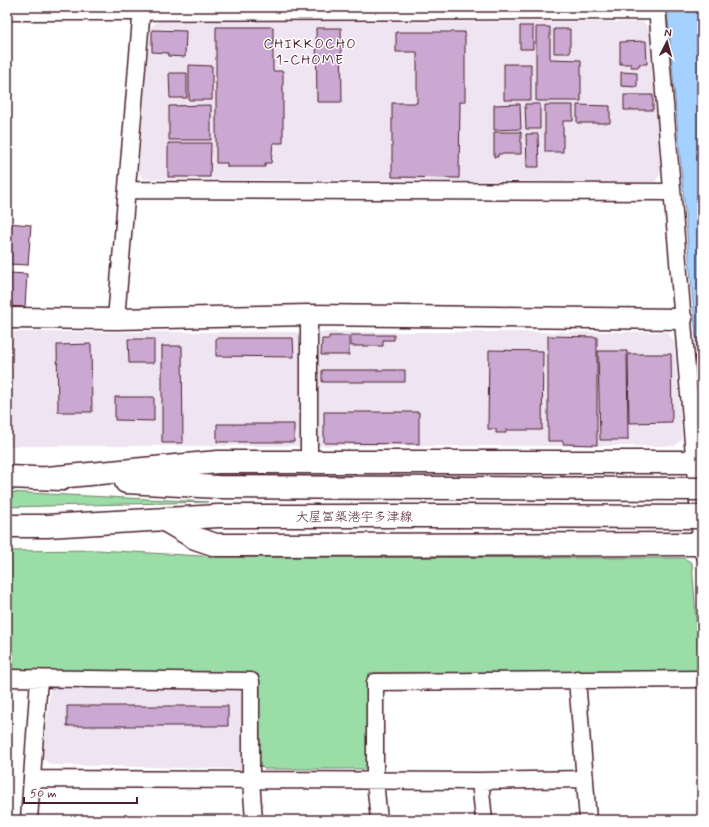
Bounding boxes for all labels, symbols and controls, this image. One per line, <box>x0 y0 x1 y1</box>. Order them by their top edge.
north arrow <box>647 22 687 62</box>
text: N <box>664 26 672 40</box>
district label: CHIKKOCHO 1-CHOME <box>263 35 357 69</box>
street label: 大屋冨築港宇多津線 <box>295 509 413 526</box>
scale bar <box>24 779 137 805</box>
text: 50 m <box>30 786 57 802</box>

